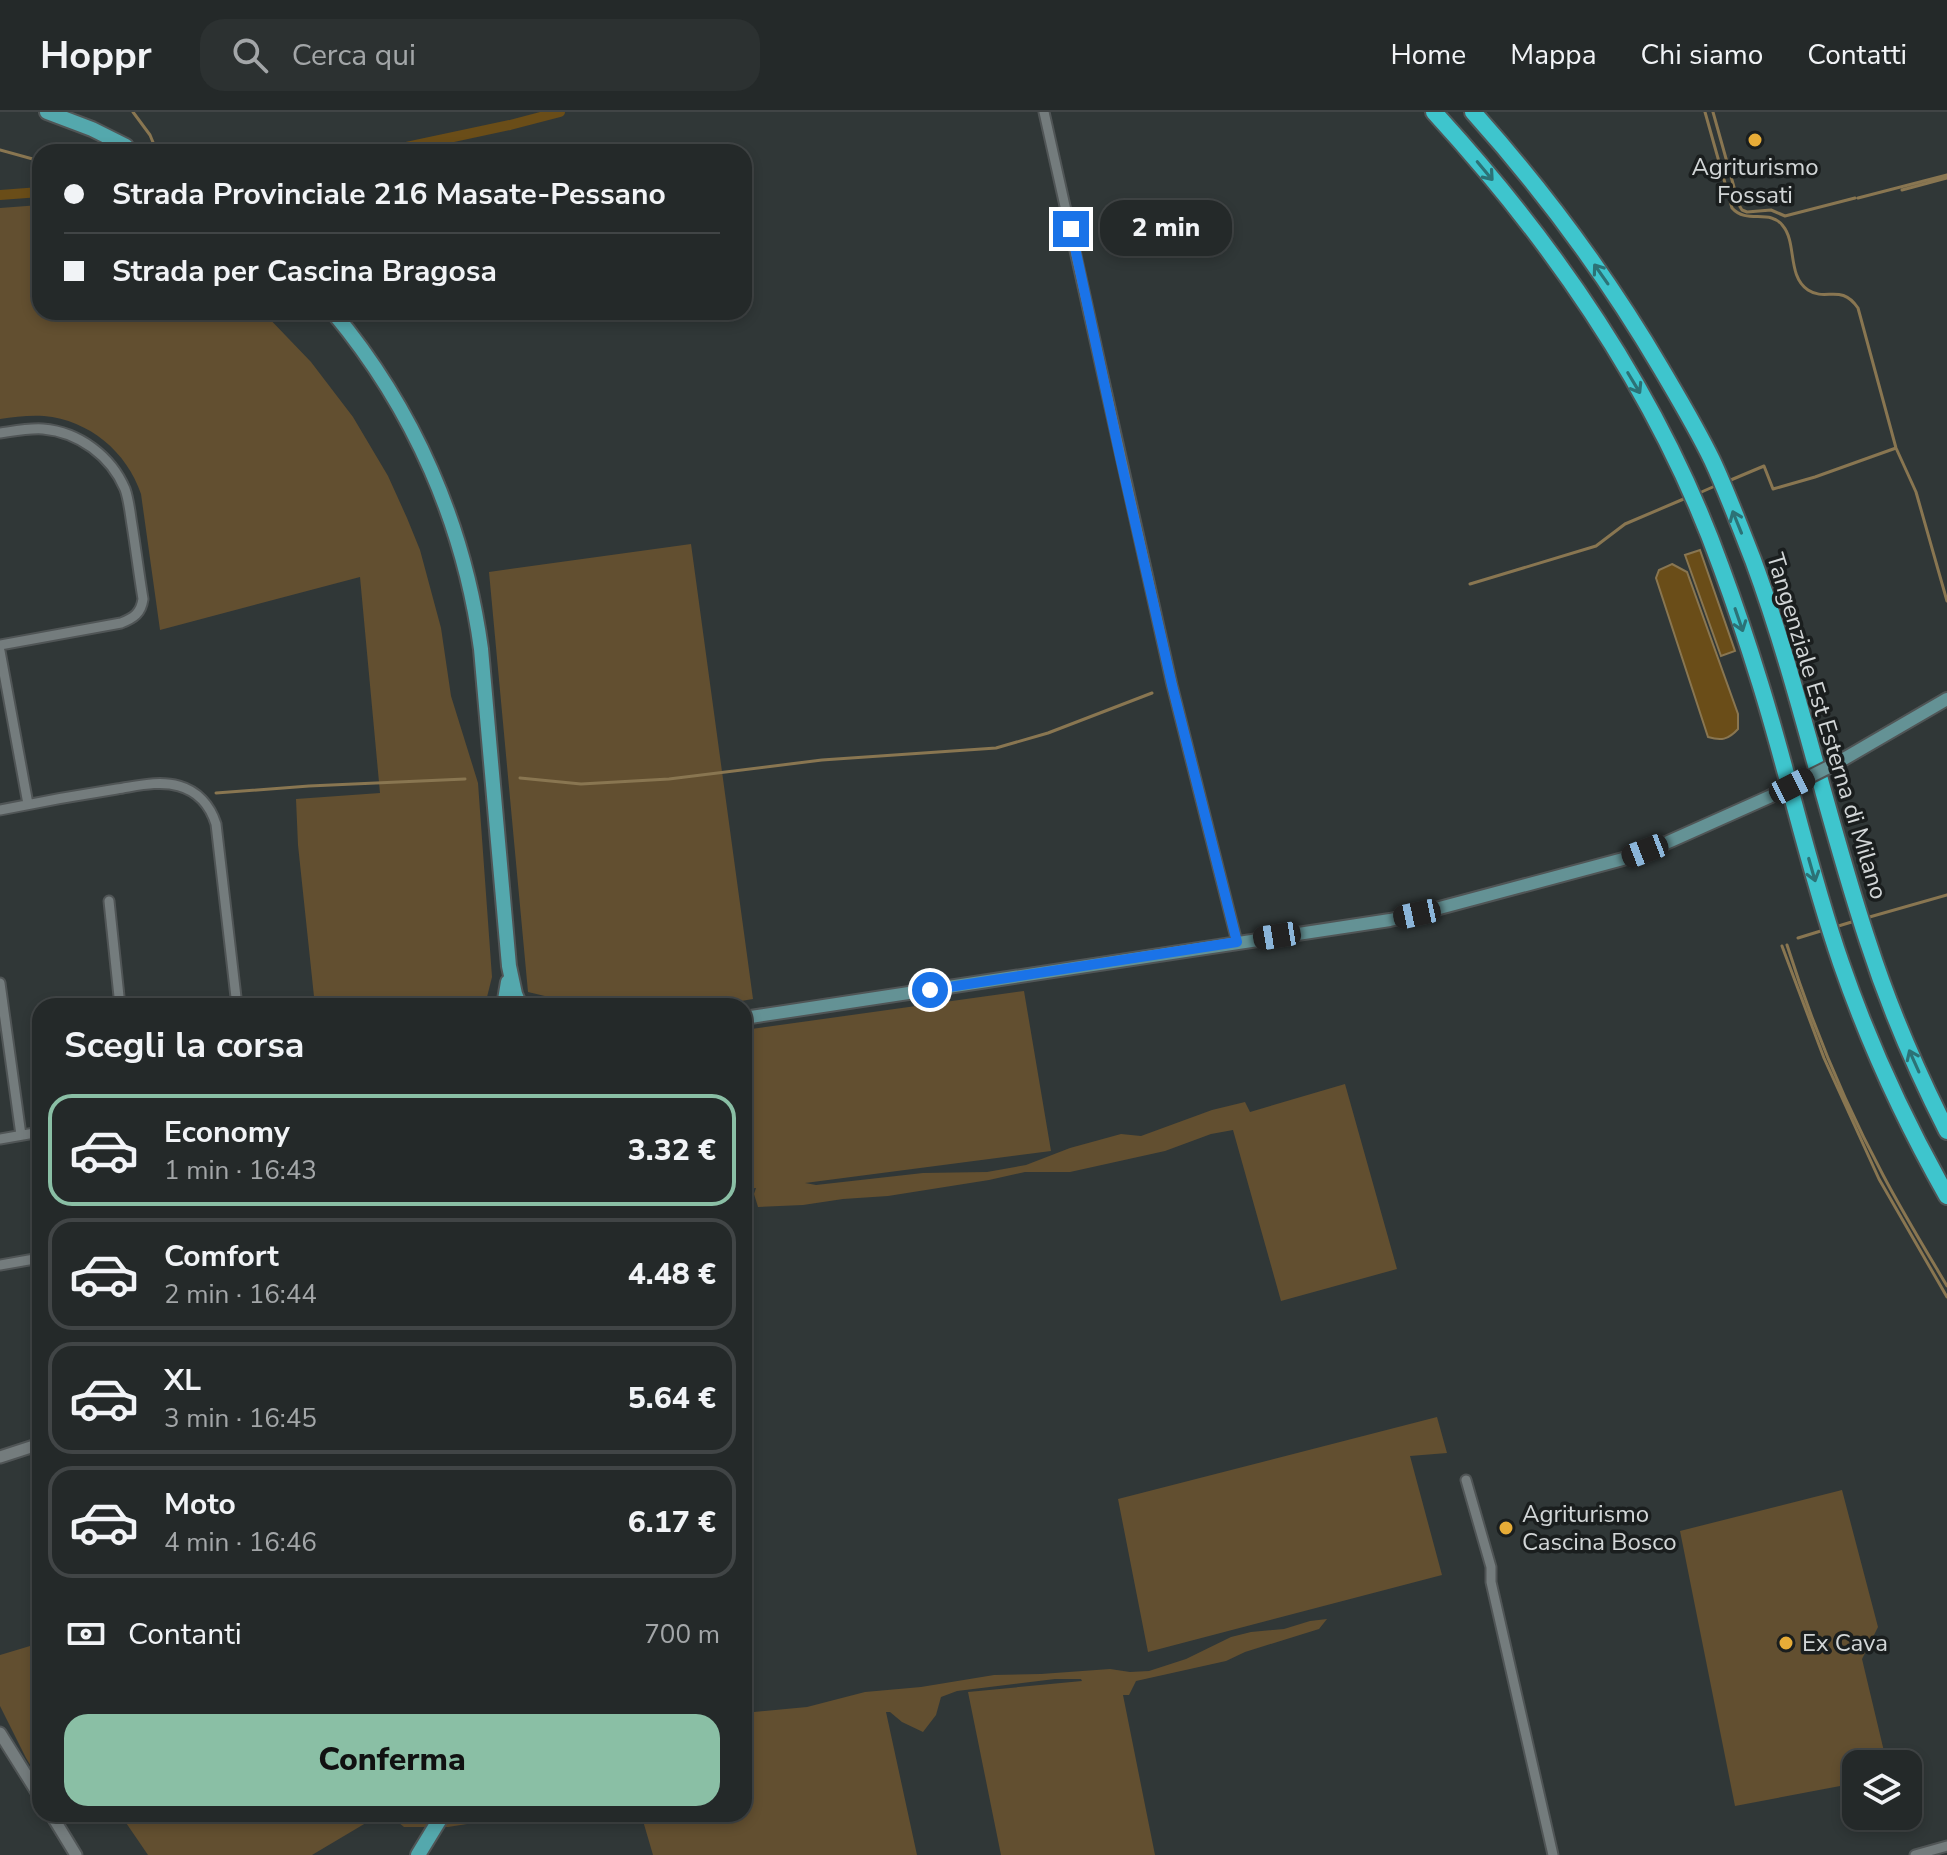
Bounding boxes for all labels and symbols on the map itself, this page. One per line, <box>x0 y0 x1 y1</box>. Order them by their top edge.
marker: Agriturismo Fossati <box>1746 131 1764 149</box>
place label: Agriturismo Fossati <box>1691 151 1819 211</box>
one-way arrow <box>1476 160 1494 180</box>
callout: 2 min <box>1099 201 1231 257</box>
route end <box>1053 211 1089 247</box>
one-way arrow <box>1593 263 1609 285</box>
one-way arrow <box>1627 371 1643 394</box>
one-way arrow <box>1729 510 1744 535</box>
street label: Tangenziale Est Esterna di Milano <box>1759 549 1895 903</box>
one-way arrow <box>1733 608 1748 633</box>
car <box>1765 764 1819 808</box>
car <box>1618 831 1672 871</box>
one-way arrow <box>1806 856 1821 882</box>
car <box>1391 897 1443 931</box>
car <box>1251 920 1303 952</box>
route start <box>912 972 948 1008</box>
one-way arrow <box>1905 1049 1920 1074</box>
place label: Agriturismo Cascina Bosco <box>1522 1498 1677 1558</box>
marker: Agriturismo Cascina Bosco <box>1497 1519 1515 1537</box>
place label: Ex Cava <box>1802 1627 1888 1659</box>
marker: Ex Cava <box>1777 1634 1795 1652</box>

